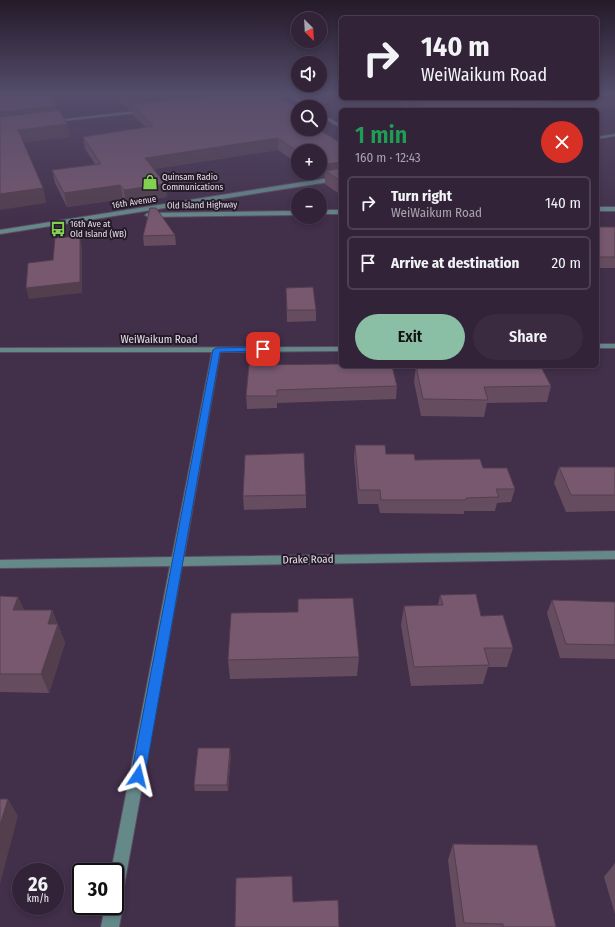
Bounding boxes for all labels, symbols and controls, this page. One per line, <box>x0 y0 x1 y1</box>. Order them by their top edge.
north arrow <box>291 12 327 48</box>
map controls <box>291 12 327 224</box>
text: 140 m <box>421 30 490 63</box>
icon: right <box>355 32 407 84</box>
button: sound <box>291 56 327 92</box>
text: WeiWaikum Road <box>421 64 547 86</box>
button: search <box>291 100 327 136</box>
text: 1 min <box>355 121 407 149</box>
button: close <box>541 121 583 163</box>
button: + <box>291 144 327 180</box>
text: 160 m · 12:43 <box>355 150 421 165</box>
place label: Quinsam Radio Communications <box>162 172 224 192</box>
shop icon: Quinsam Radio Communications <box>141 173 159 191</box>
text: Turn right <box>391 187 452 205</box>
button: − <box>291 188 327 224</box>
icon: right <box>357 192 379 214</box>
street label: 16th Avenue <box>111 193 157 210</box>
text: 140 m <box>545 194 581 212</box>
street label: Old Island Highway <box>167 199 237 211</box>
text: WeiWaikum Road <box>391 205 482 220</box>
place label: 16th Ave at Old Island (WB) <box>70 219 127 239</box>
bus stop icon: 16th Ave at Old Island (WB) <box>49 220 67 238</box>
icon: arrive <box>357 252 379 274</box>
text: Arrive at destination <box>391 254 519 272</box>
text: 20 m <box>552 254 581 272</box>
button: Exit <box>355 314 465 360</box>
button: Share <box>473 314 583 360</box>
pin <box>246 332 280 366</box>
street label: WeiWaikum Road <box>120 333 198 346</box>
icon: arrive <box>252 338 274 360</box>
street label: Drake Road <box>282 553 334 566</box>
position arrow <box>117 755 159 797</box>
speed limit sign: 30 <box>72 863 124 915</box>
text: 26 <box>28 872 48 896</box>
text: km/h <box>27 893 49 905</box>

